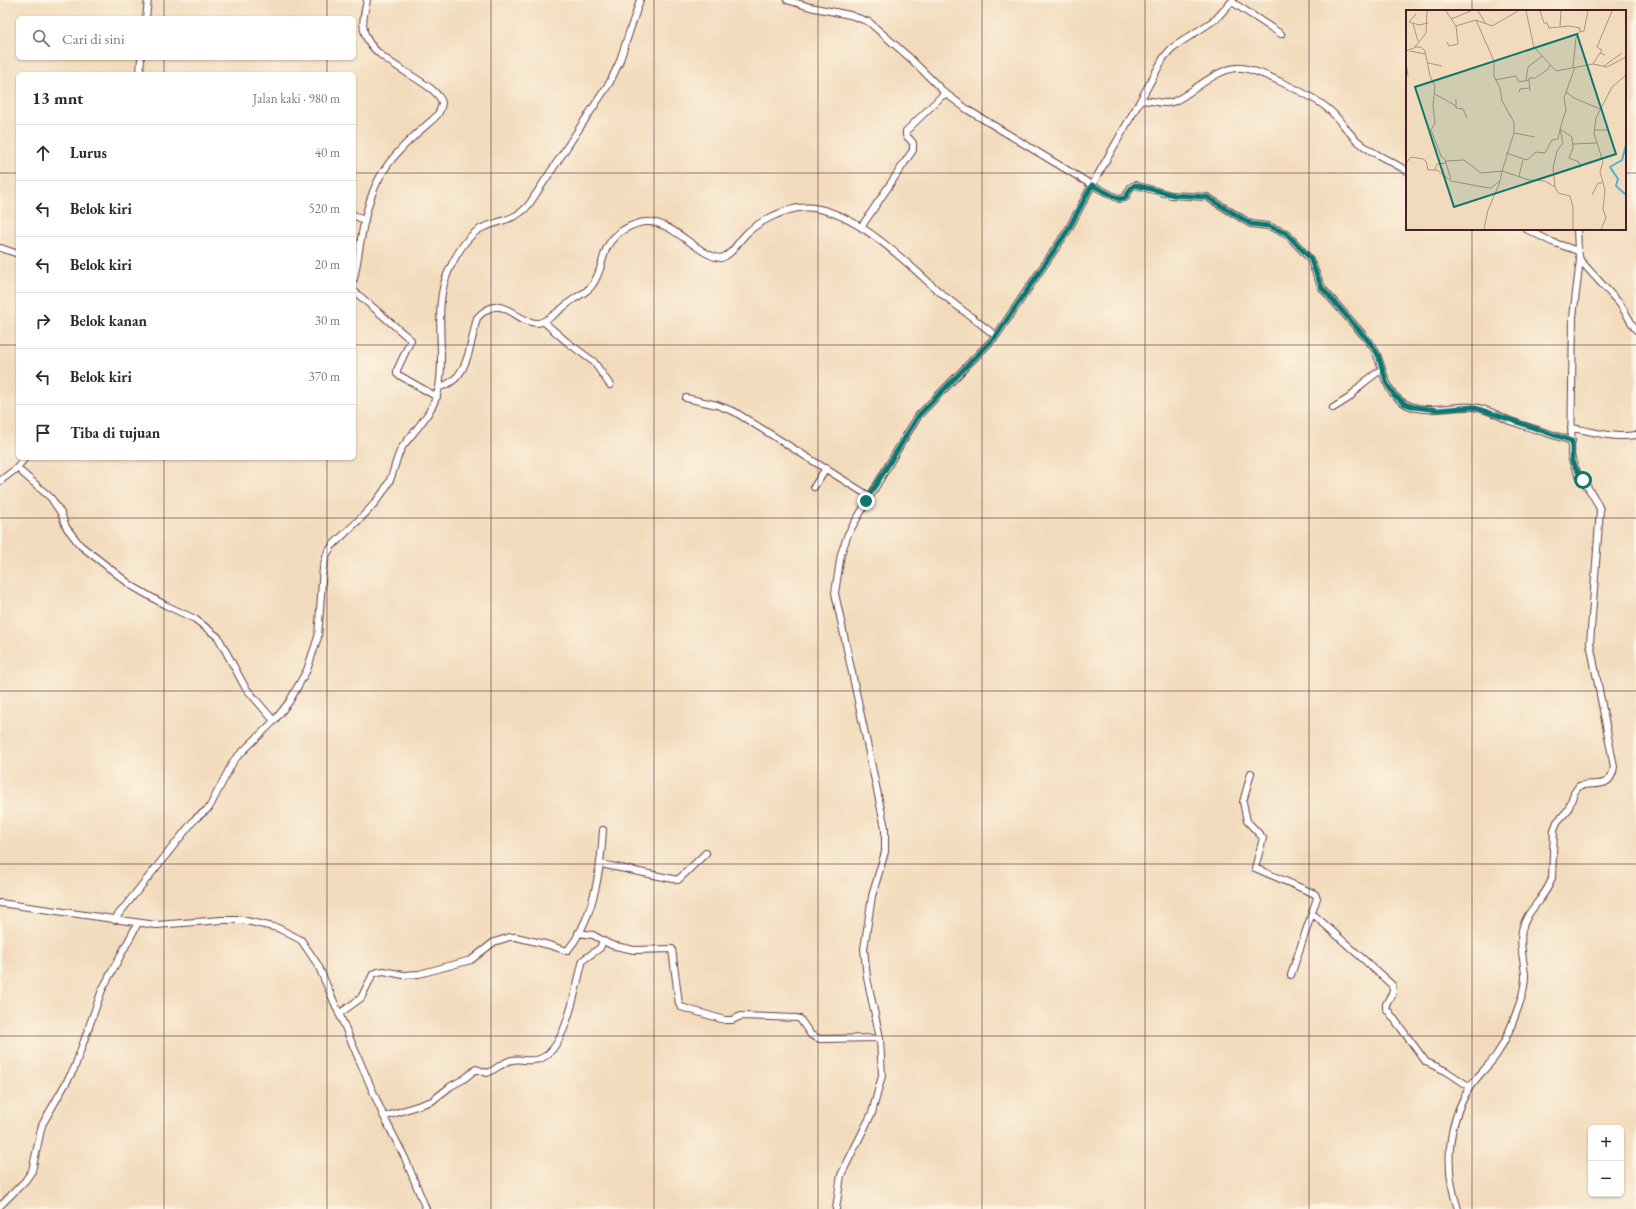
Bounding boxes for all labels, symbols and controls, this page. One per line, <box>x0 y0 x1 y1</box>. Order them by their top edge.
inset map <box>1406 10 1626 230</box>
search box <box>16 16 356 60</box>
icon: search <box>30 27 52 49</box>
text: Cari di sini <box>62 29 125 48</box>
text: 13 mnt <box>32 87 83 109</box>
text: Jalan kaki · 980 m <box>253 90 340 107</box>
icon: ahead <box>32 142 54 164</box>
text: Lurus <box>70 143 107 162</box>
text: 40 m <box>315 144 340 161</box>
icon: left <box>32 198 54 220</box>
text: Belok kiri <box>70 199 132 218</box>
text: 520 m <box>309 200 340 217</box>
icon: left <box>32 254 54 276</box>
text: Belok kiri <box>70 255 132 274</box>
text: 20 m <box>315 256 340 273</box>
icon: right <box>32 310 54 332</box>
text: Belok kanan <box>70 311 147 330</box>
text: 30 m <box>315 312 340 329</box>
icon: left <box>32 366 54 388</box>
text: Belok kiri <box>70 367 132 386</box>
text: 370 m <box>309 368 340 385</box>
icon: arrive <box>32 422 54 444</box>
text: Tiba di tujuan <box>70 423 160 442</box>
route start <box>1574 471 1592 489</box>
route end <box>857 492 875 510</box>
map controls <box>1588 1125 1624 1197</box>
button: + <box>1588 1125 1624 1161</box>
button: − <box>1588 1161 1624 1197</box>

